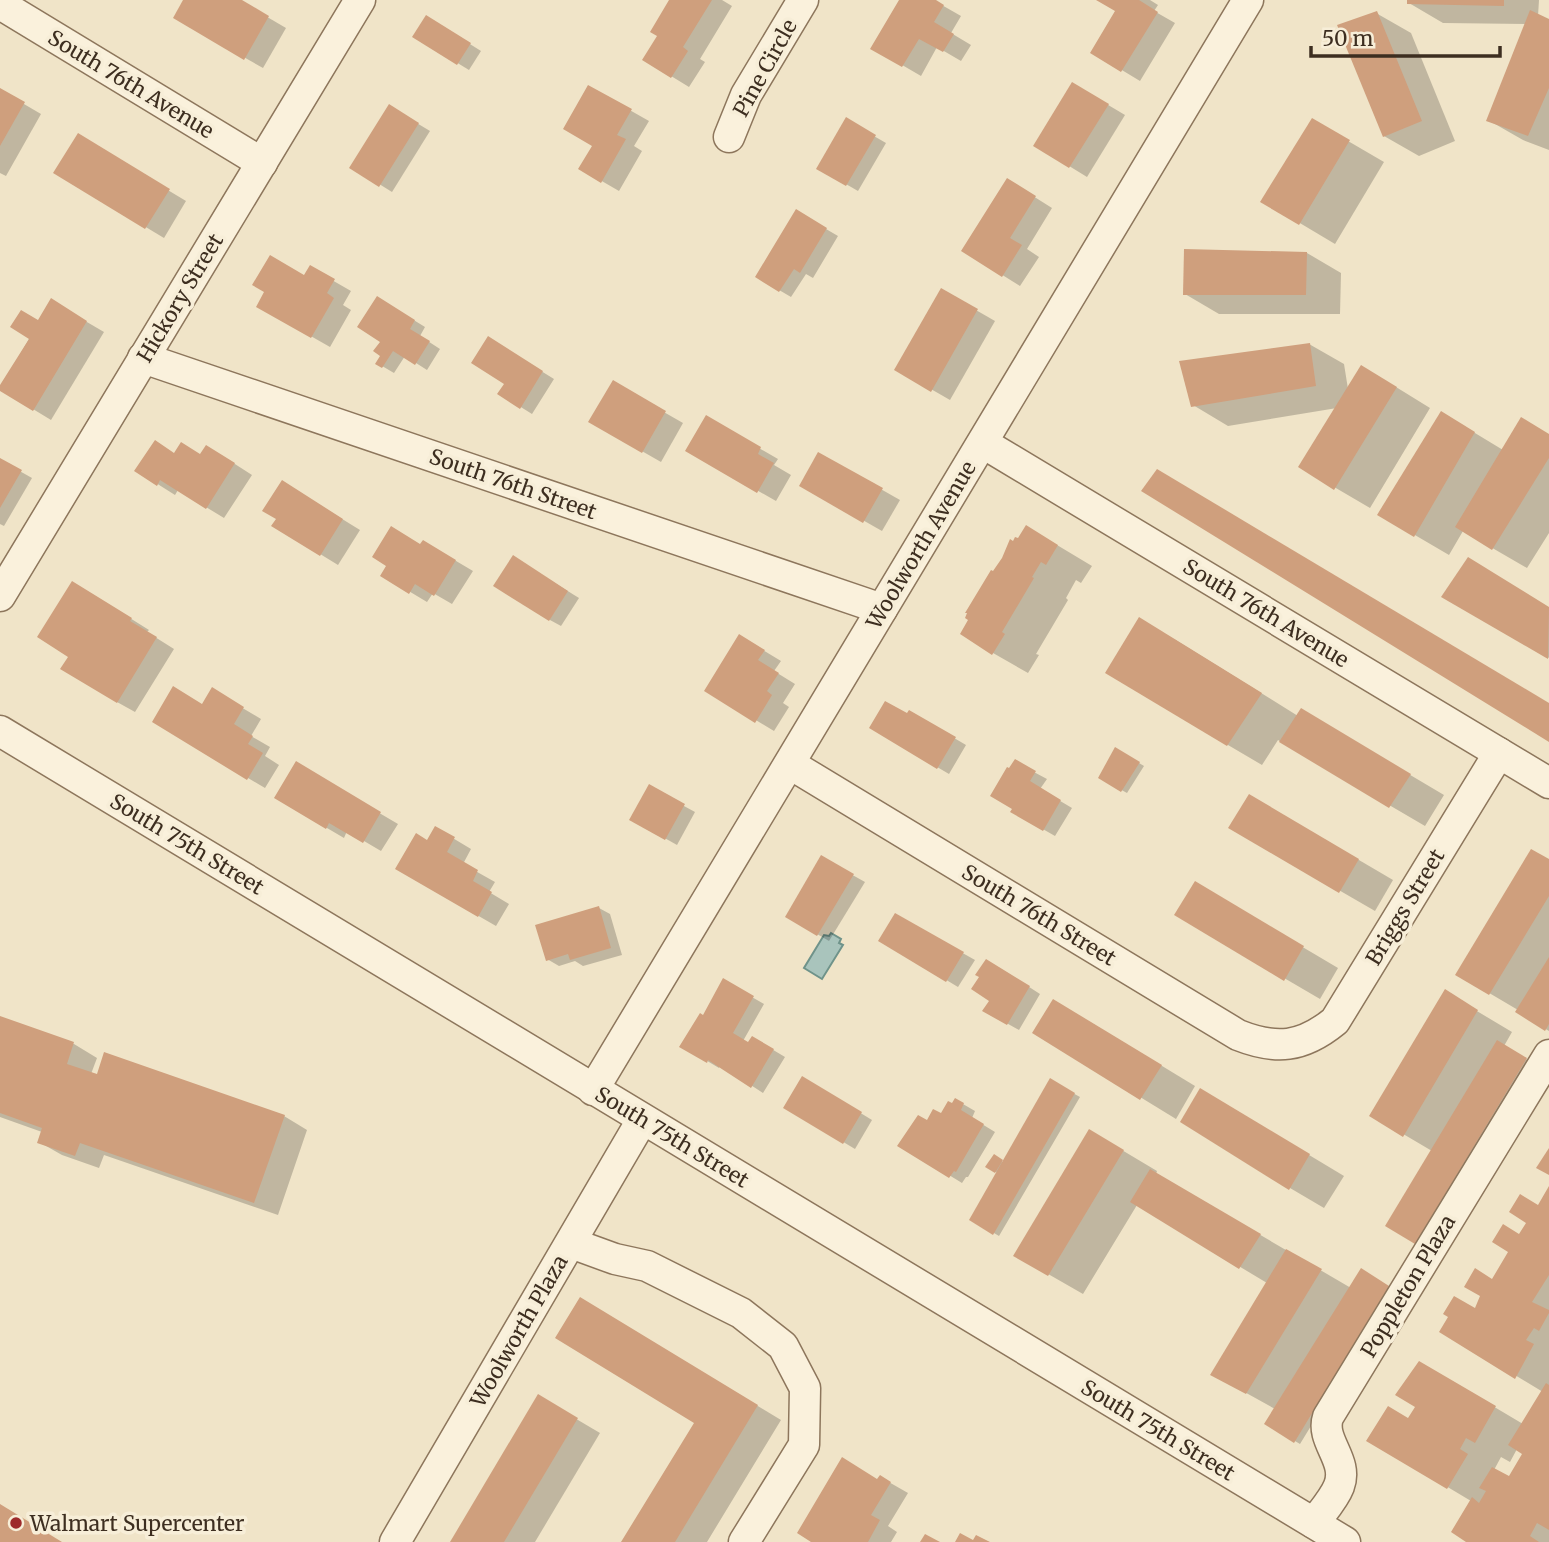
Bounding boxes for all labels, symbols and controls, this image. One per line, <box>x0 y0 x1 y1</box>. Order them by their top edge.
scale bar <box>1311 14 1500 58</box>
street label: Pine Circle <box>727 15 803 121</box>
street label: South 76th Avenue <box>43 24 219 144</box>
text: 50 m <box>1322 25 1373 52</box>
street label: Hickory Street <box>131 229 229 367</box>
street label: South 76th Street <box>426 443 600 525</box>
street label: Woolworth Avenue <box>860 456 982 635</box>
street label: South 76th Avenue <box>1178 553 1354 673</box>
street label: South 75th Street <box>105 787 269 901</box>
street label: Briggs Street <box>1360 844 1450 970</box>
street label: South 76th Street <box>957 858 1121 972</box>
street label: South 75th Street <box>590 1080 754 1194</box>
street label: Poppleton Plaza <box>1355 1210 1461 1362</box>
street label: Woolworth Plaza <box>464 1250 574 1413</box>
street label: South 75th Street <box>1076 1373 1240 1487</box>
place label: Walmart Supercenter <box>29 1510 244 1537</box>
marker: Walmart Supercenter <box>8 1515 24 1531</box>

